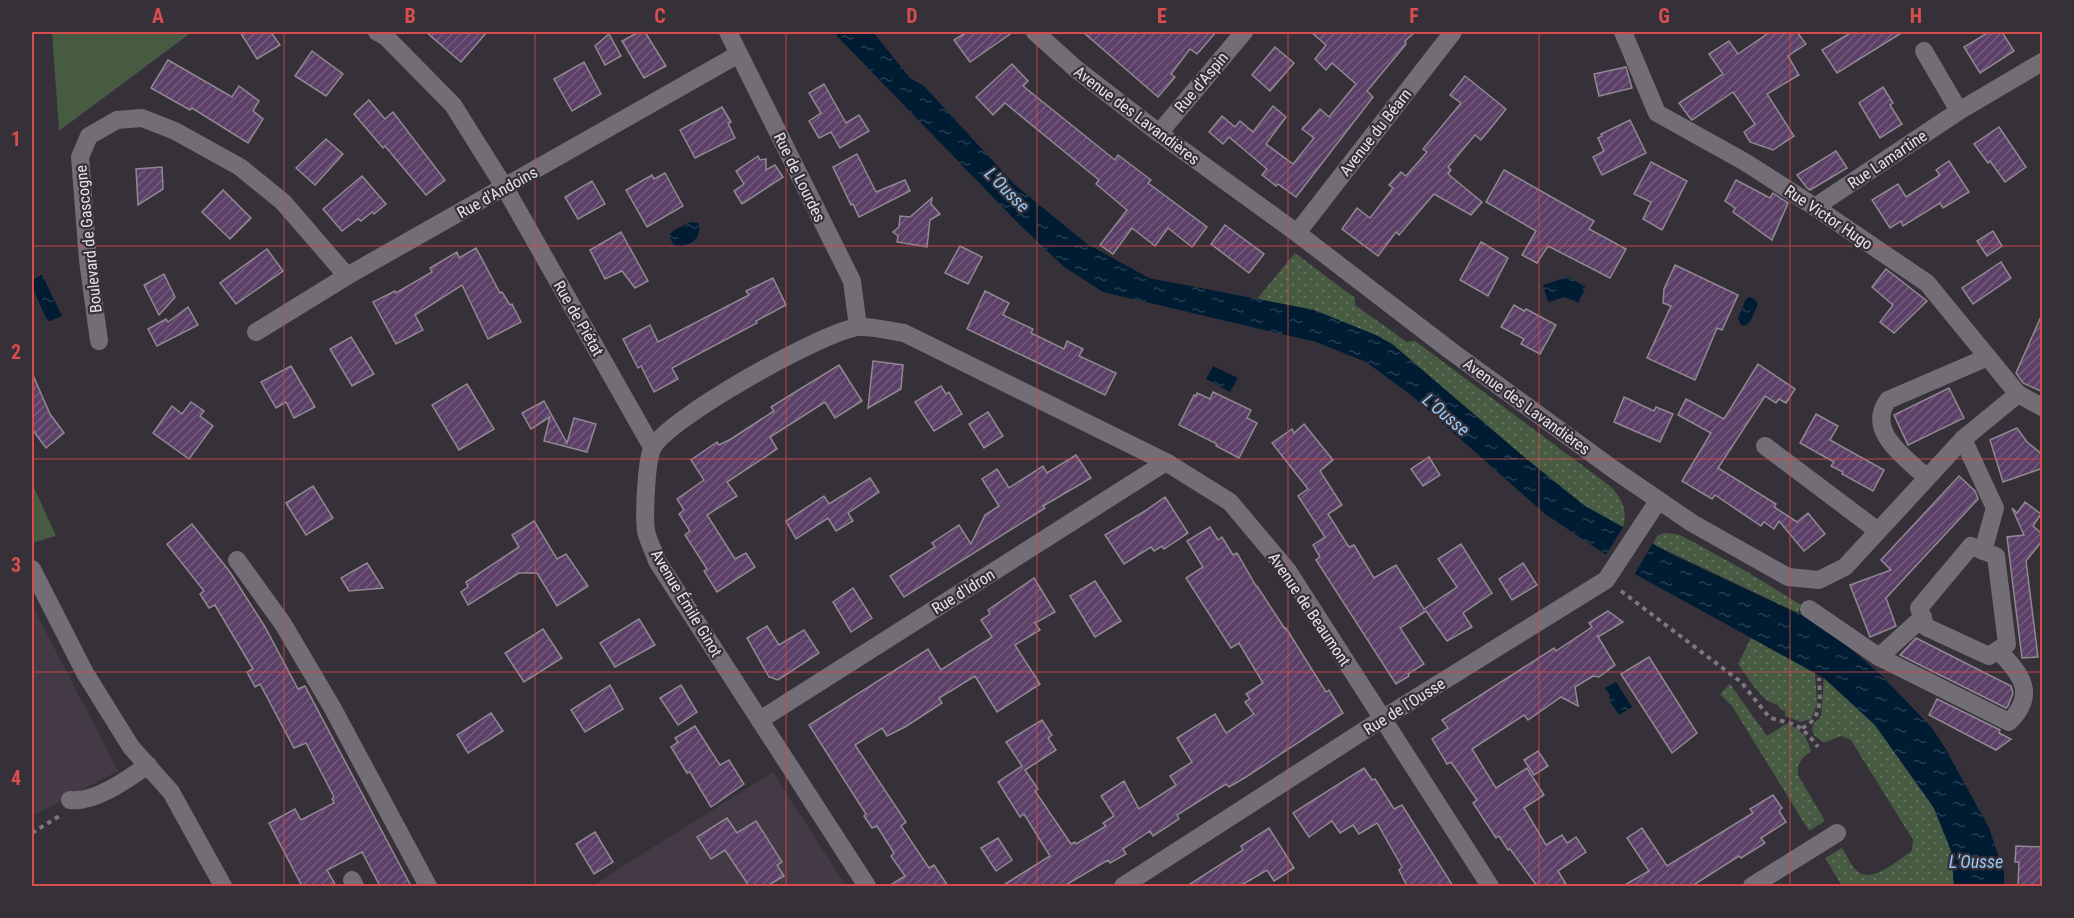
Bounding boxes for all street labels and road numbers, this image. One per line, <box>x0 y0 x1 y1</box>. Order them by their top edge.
street label: Rue d'Aspin <box>1171 48 1232 116</box>
street label: Avenue des Lavandières <box>1070 62 1203 169</box>
street label: Avenue du Béarn <box>1335 85 1415 180</box>
street label: Rue Lamartine <box>1844 126 1930 193</box>
street label: Rue de Lourdes <box>770 129 829 225</box>
street label: Rue d'Andoins <box>454 163 541 222</box>
street label: Boulevard de Gascogne <box>71 164 106 314</box>
street label: Rue Victor Hugo <box>1781 181 1876 254</box>
street label: Rue de Piétat <box>549 277 608 359</box>
street label: Avenue des Lavandières <box>1460 354 1594 459</box>
street label: Avenue Émile Ginot <box>647 546 726 661</box>
street label: Avenue de Beaumont <box>1265 549 1355 670</box>
street label: Rue d'Idron <box>928 565 998 618</box>
street label: Rue de l'Ousse <box>1360 674 1448 739</box>

